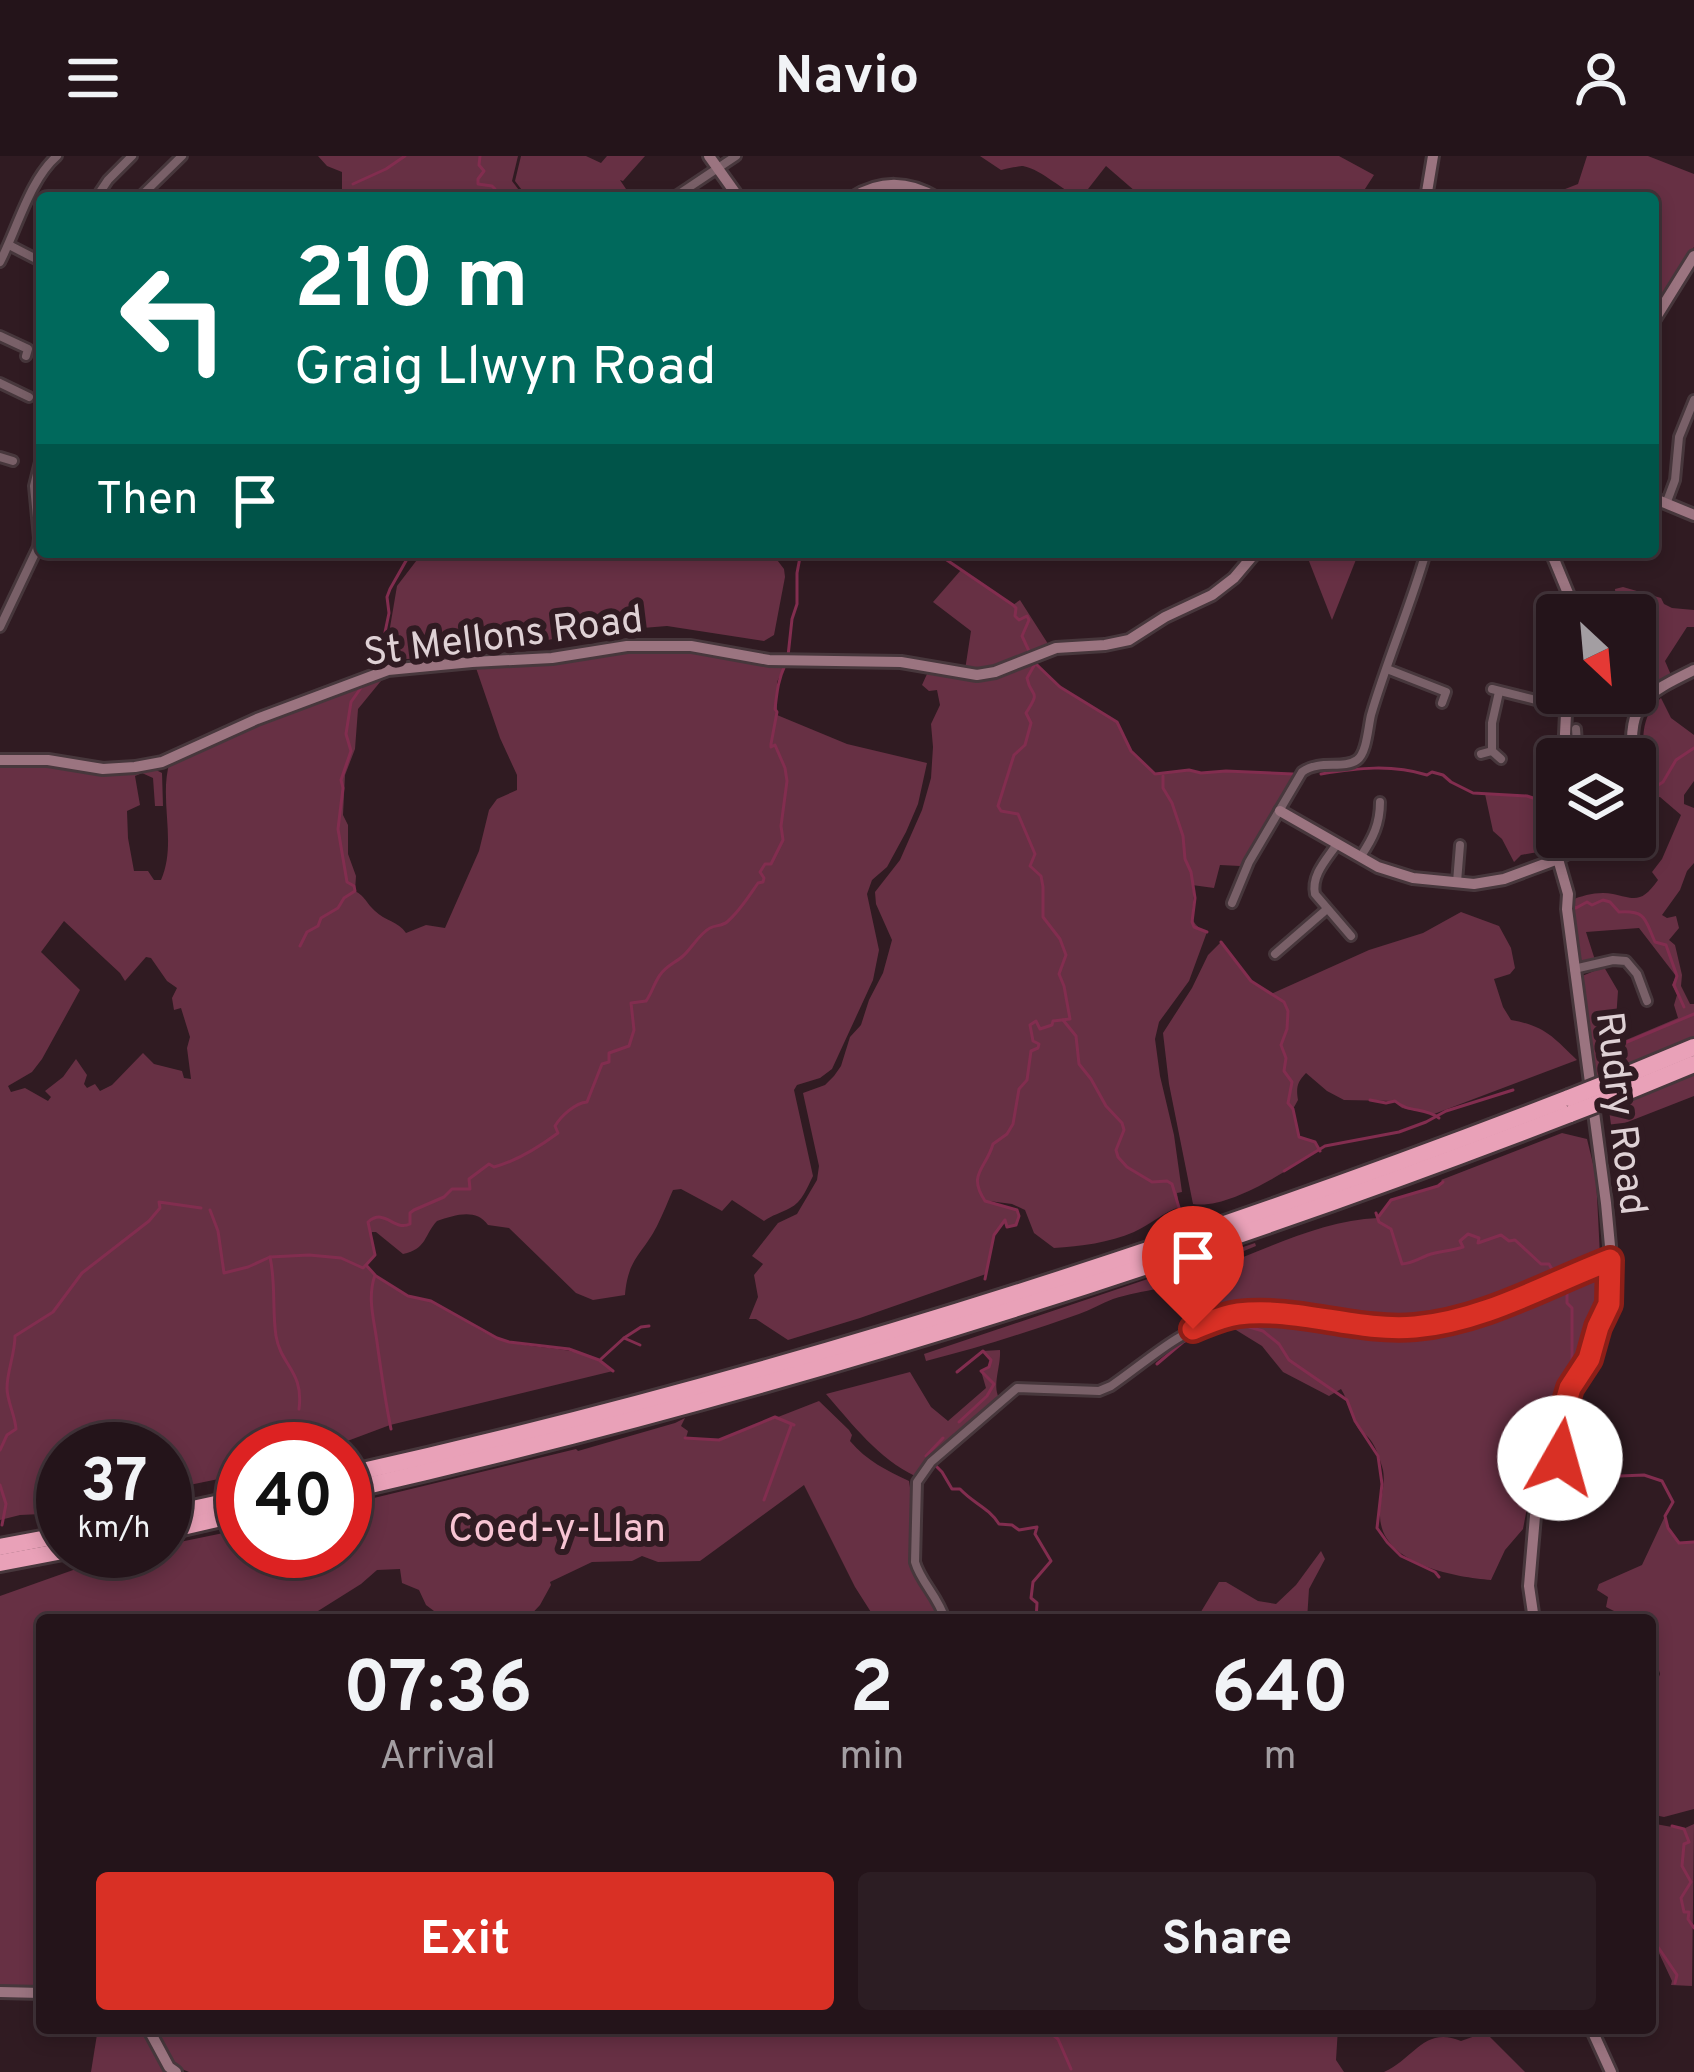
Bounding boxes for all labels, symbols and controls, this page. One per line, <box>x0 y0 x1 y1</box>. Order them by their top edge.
text: Navio <box>775 44 919 113</box>
icon: menu <box>60 45 126 111</box>
icon: person <box>1568 45 1634 111</box>
text: 210 m <box>294 231 529 337</box>
icon: left <box>96 240 252 396</box>
text: Graig Llwyn Road <box>294 335 716 404</box>
icon: arrive <box>222 468 288 534</box>
text: Then <box>96 473 198 530</box>
north arrow <box>1536 594 1656 714</box>
map controls <box>1536 594 1656 858</box>
street label: St Mellons Road <box>361 597 646 680</box>
button: layers <box>1536 738 1656 858</box>
street label: Rudry Road <box>1582 1009 1655 1218</box>
pin <box>1142 1206 1244 1329</box>
icon: arrive <box>1160 1224 1226 1290</box>
position arrow <box>1497 1395 1623 1521</box>
speed limit sign: 40 <box>216 1422 372 1578</box>
text: 37 <box>80 1447 148 1523</box>
park label: Coed-y-Llan <box>448 1507 666 1556</box>
text: km/h <box>78 1511 150 1548</box>
text: 07:36 <box>343 1646 533 1738</box>
text: 2 <box>850 1646 894 1738</box>
text: 640 <box>1211 1646 1349 1738</box>
text: Arrival <box>380 1734 496 1783</box>
text: min <box>839 1734 904 1783</box>
text: m <box>1264 1734 1297 1783</box>
button: Exit <box>96 1872 834 2010</box>
button: Share <box>858 1872 1596 2010</box>

